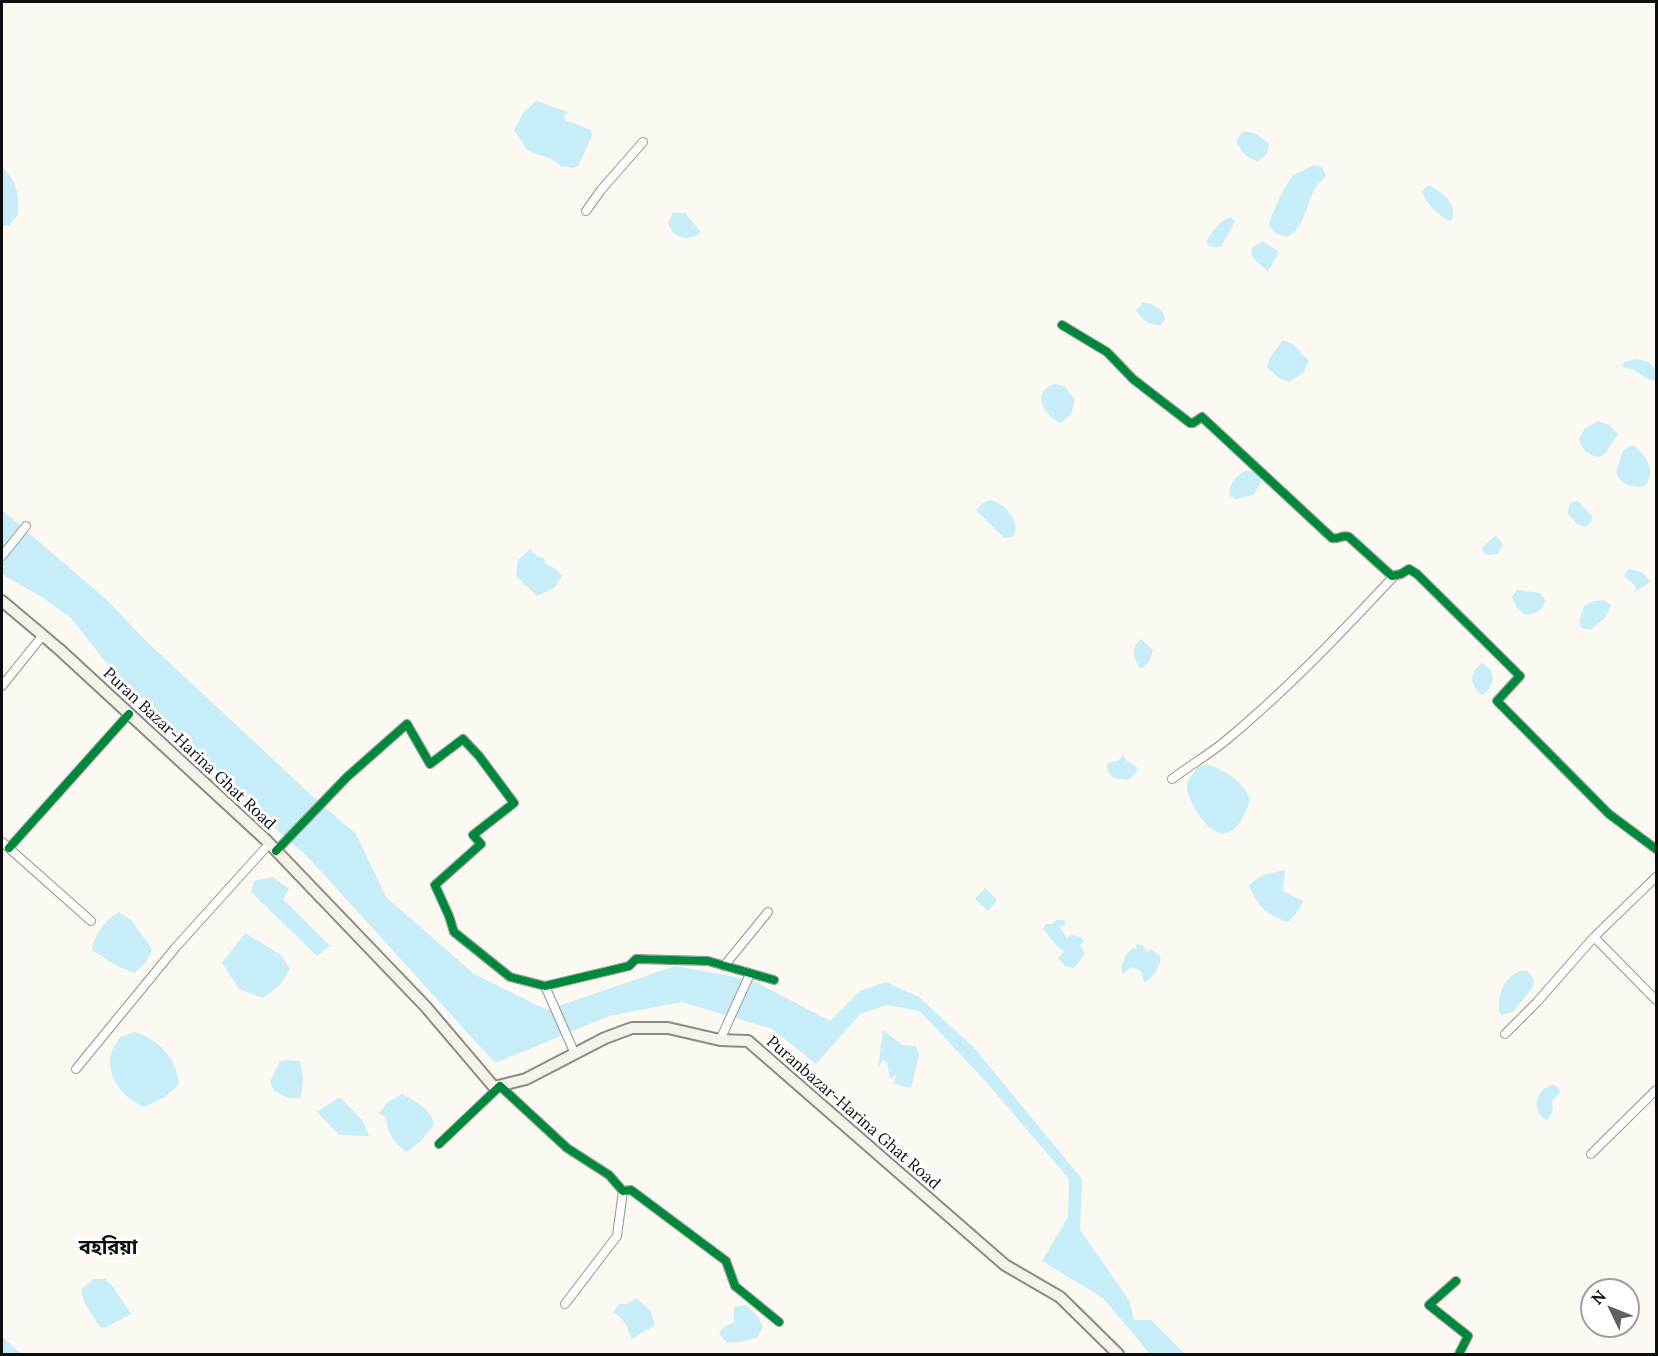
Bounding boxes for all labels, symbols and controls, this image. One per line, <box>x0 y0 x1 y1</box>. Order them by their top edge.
street label: Puran Bazar-Harina Ghat Road <box>99 664 279 834</box>
street label: Puranbazar-Harina Ghat Road <box>762 1032 944 1194</box>
district label: বহরিয়া <box>79 1236 137 1260</box>
north arrow <box>1580 1278 1640 1338</box>
text: N <box>1587 1286 1610 1308</box>

